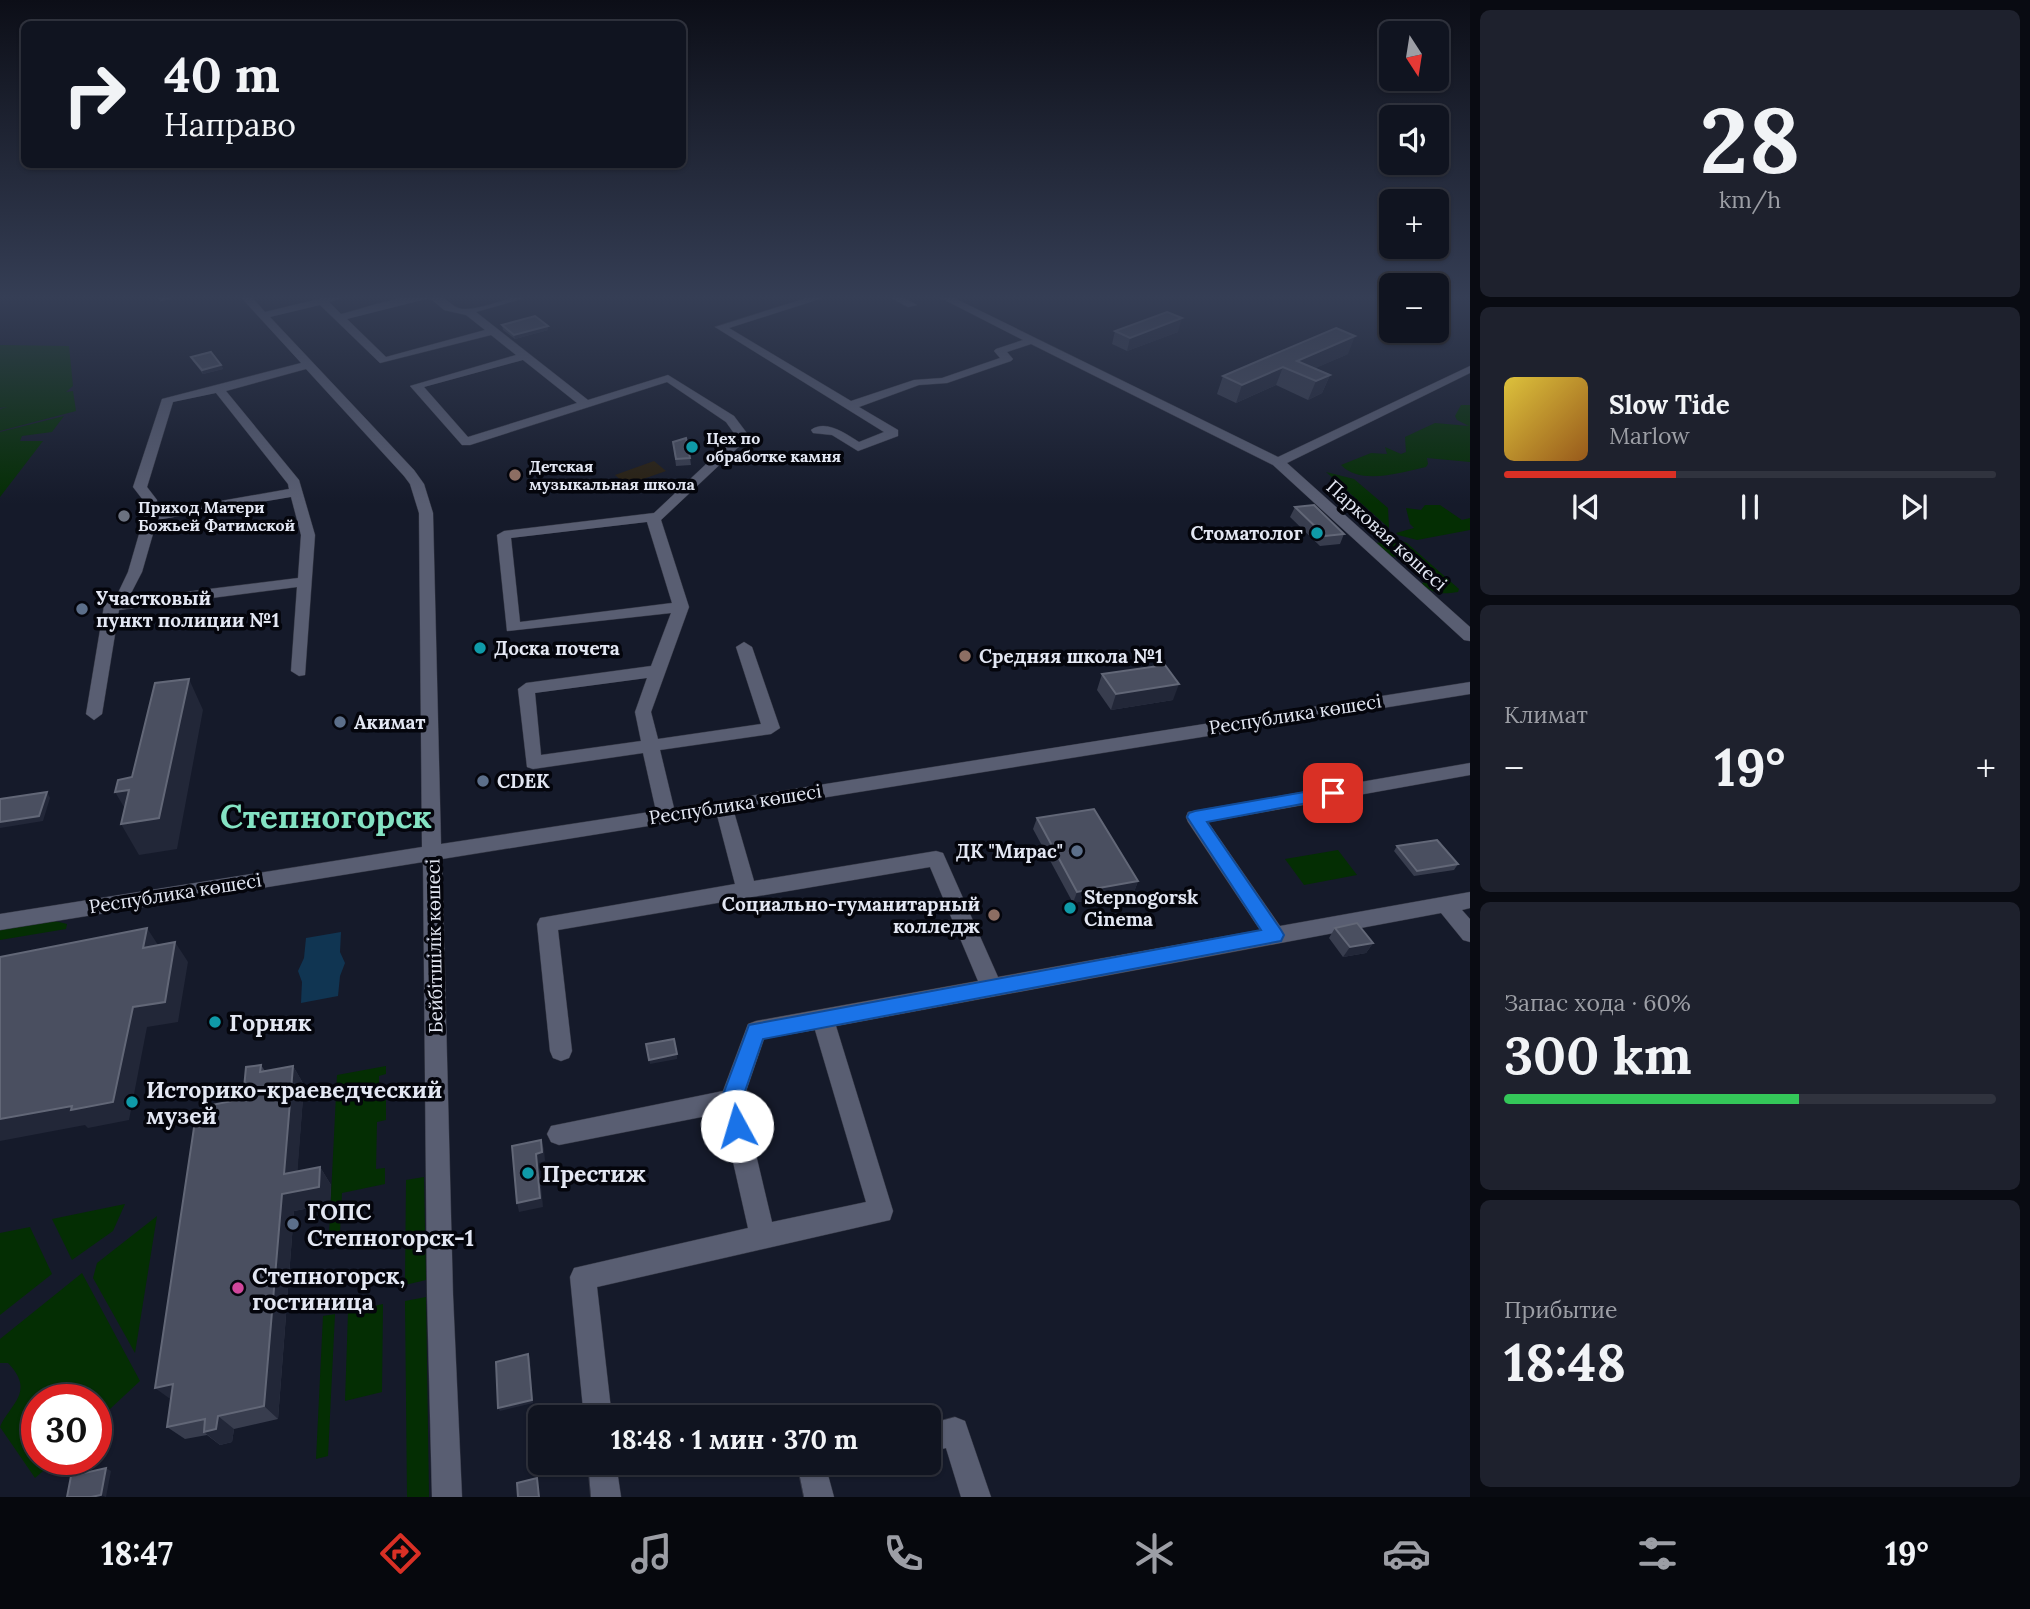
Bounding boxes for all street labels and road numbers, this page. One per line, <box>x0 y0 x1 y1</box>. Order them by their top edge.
street label: Парковая көшесі <box>1322 474 1452 596</box>
street label: Республика көшесі <box>1207 688 1383 740</box>
street label: Республика көшесі <box>647 778 823 830</box>
street label: Бейбітшілік көшесі <box>420 858 448 1034</box>
street label: Республика көшесі <box>87 867 263 919</box>

